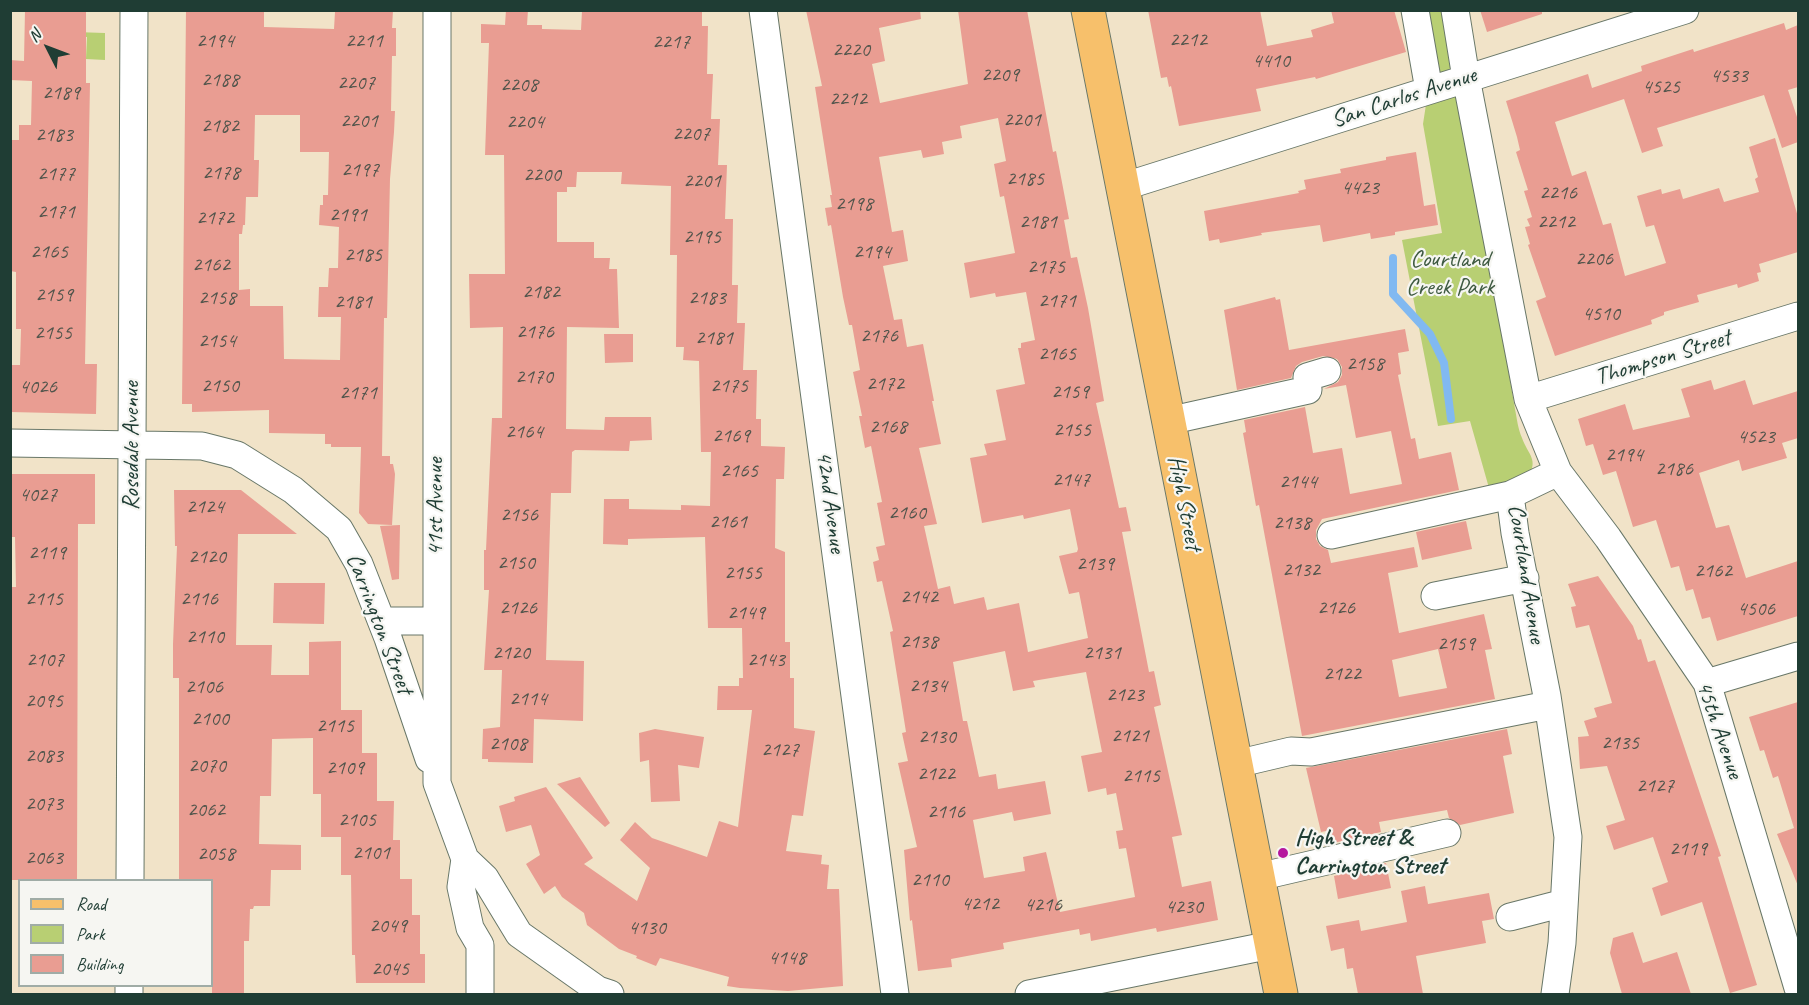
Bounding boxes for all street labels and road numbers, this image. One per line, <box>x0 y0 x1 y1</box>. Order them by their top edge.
street label: San Carlos Avenue <box>1328 61 1480 135</box>
street label: Thompson Street <box>1592 324 1734 392</box>
street label: Rosedale Avenue <box>118 381 146 511</box>
street label: 42nd Avenue <box>809 449 851 555</box>
street label: High Street <box>1161 453 1207 553</box>
street label: 41st Avenue <box>422 458 450 556</box>
street label: Courtland Avenue <box>1501 502 1551 646</box>
street label: Carrington Street <box>339 550 419 698</box>
street label: 45th Avenue <box>1689 677 1749 783</box>

